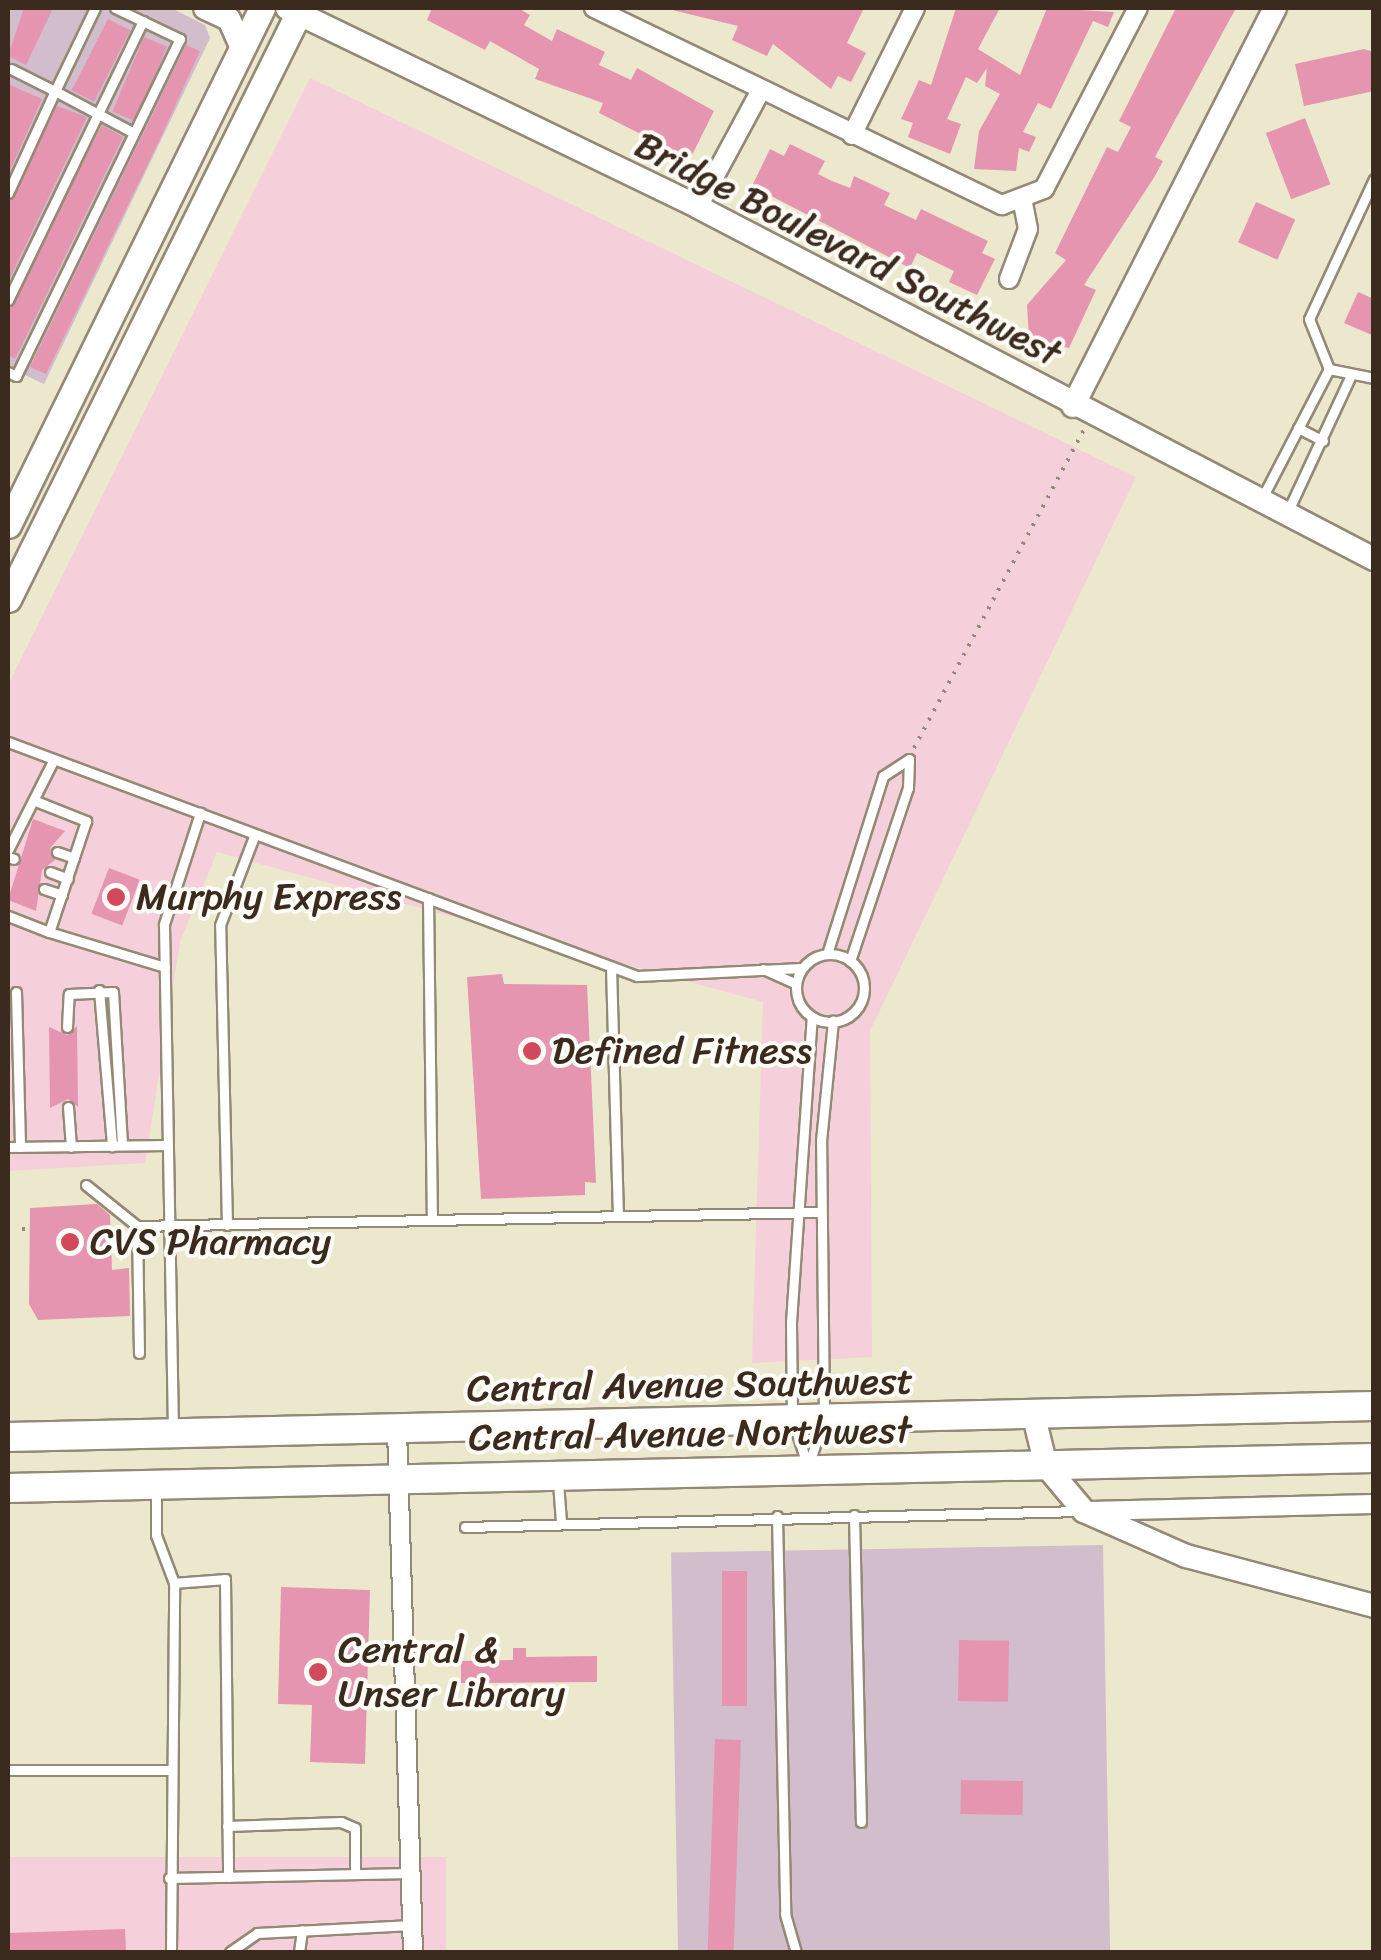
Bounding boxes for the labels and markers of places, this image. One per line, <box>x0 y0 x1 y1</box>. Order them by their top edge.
place label: Murphy Express <box>136 874 403 920</box>
marker: Murphy Express <box>105 886 127 908</box>
place label: Defined Fitness <box>552 1028 813 1074</box>
marker: Defined Fitness <box>521 1040 543 1062</box>
place label: CVS Pharmacy <box>90 1219 331 1265</box>
marker: CVS Pharmacy <box>59 1231 81 1253</box>
place label: Central & Unser Library <box>338 1627 565 1716</box>
marker: Central & Unser Library <box>307 1661 329 1683</box>

